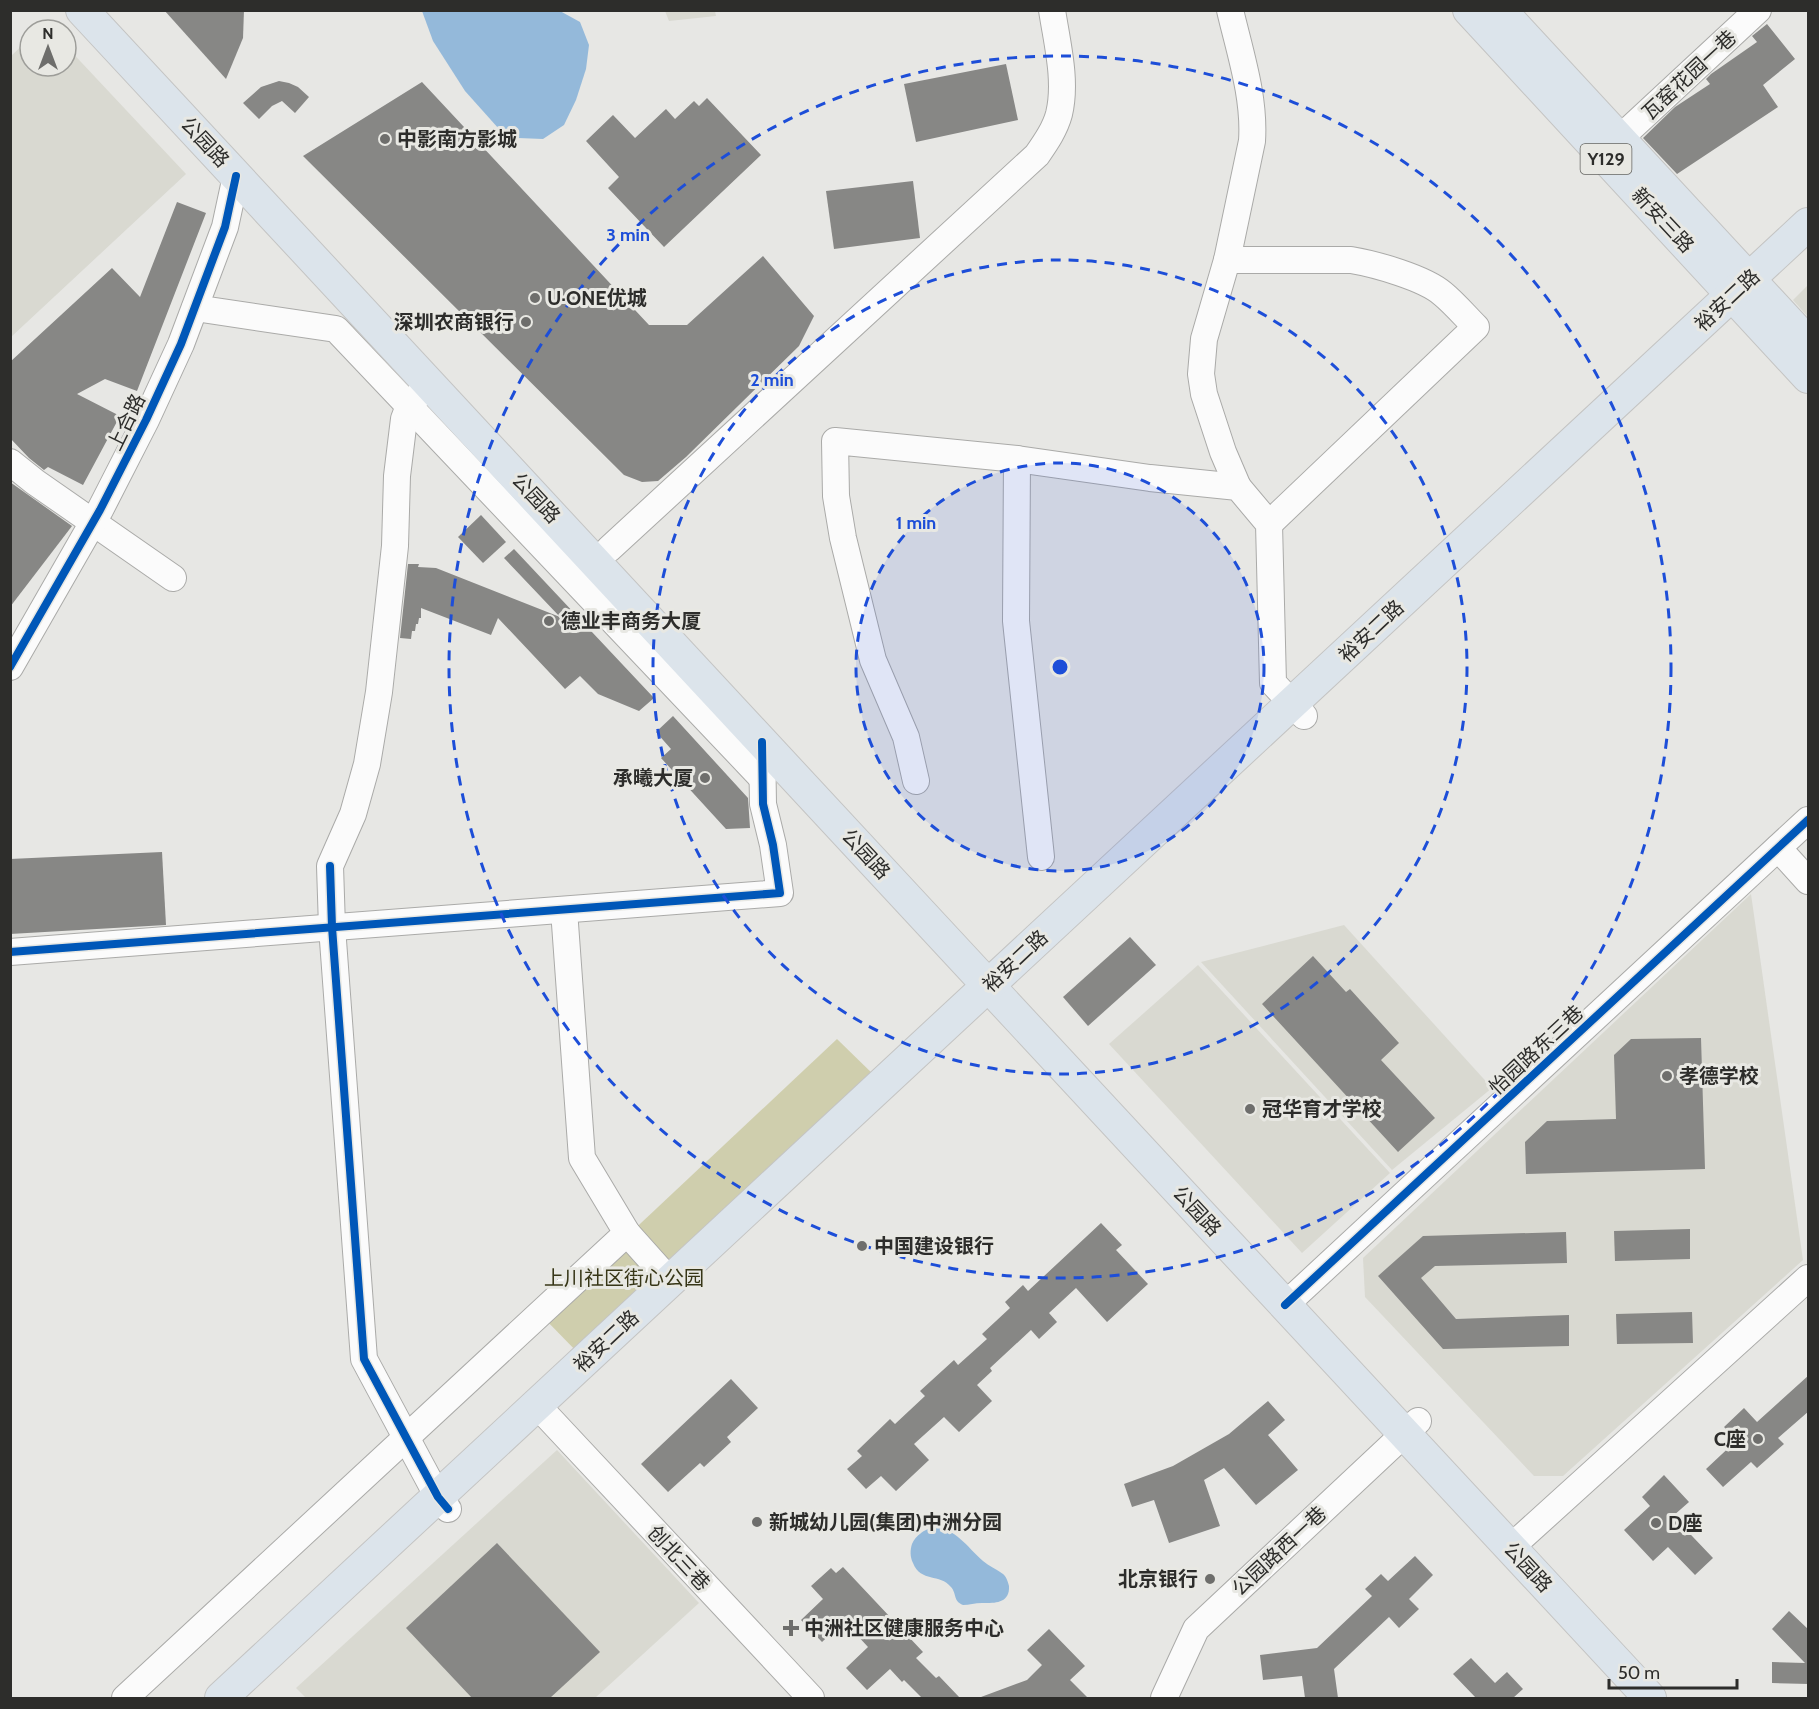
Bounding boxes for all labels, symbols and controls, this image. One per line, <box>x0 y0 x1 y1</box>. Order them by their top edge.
north arrow <box>18 18 78 78</box>
text: N <box>42 24 54 43</box>
street label: 瓦窑花园一巷 <box>1637 25 1741 125</box>
street label: 公园路 <box>176 112 234 172</box>
place label: 中影南方影城 <box>397 127 517 151</box>
marker: 中影南方影城 <box>378 132 392 146</box>
road number: Y129 <box>1580 144 1632 174</box>
street label: 新安三路 <box>1627 183 1699 257</box>
text: 3 min <box>606 224 650 246</box>
street label: 裕安二路 <box>1690 264 1764 336</box>
place label: U·ONE优城 <box>547 286 647 310</box>
marker: U·ONE优城 <box>528 291 542 305</box>
place label: 深圳农商银行 <box>394 310 514 334</box>
marker: 深圳农商银行 <box>519 315 533 329</box>
text: 2 min <box>750 369 794 391</box>
street label: 上合路 <box>102 390 150 454</box>
street label: 公园路 <box>507 468 565 528</box>
text: 1 min <box>896 512 936 534</box>
street label: 裕安二路 <box>1334 595 1408 667</box>
place label: 德业丰商务大厦 <box>561 609 701 633</box>
marker: 德业丰商务大厦 <box>542 614 556 628</box>
centre of rings <box>1050 657 1070 677</box>
place label: 承曦大厦 <box>613 766 693 790</box>
marker: 承曦大厦 <box>698 771 712 785</box>
street label: 公园路 <box>837 824 895 884</box>
street label: 裕安二路 <box>978 925 1052 997</box>
street label: 怡园路东三巷 <box>1484 1000 1588 1100</box>
place label: 孝德学校 <box>1679 1064 1759 1088</box>
marker: 孝德学校 <box>1660 1069 1674 1083</box>
place label: 冠华育才学校 <box>1262 1097 1382 1121</box>
marker: 冠华育才学校 <box>1243 1102 1257 1116</box>
street label: 公园路 <box>1168 1181 1226 1241</box>
place label: 中国建设银行 <box>874 1234 994 1258</box>
marker: 中国建设银行 <box>855 1239 869 1253</box>
park label: 上川社区街心公园 <box>544 1266 704 1290</box>
street label: 裕安二路 <box>569 1305 643 1377</box>
place label: C座 <box>1714 1427 1746 1451</box>
marker: C座 <box>1751 1432 1765 1446</box>
street label: 公园路西一巷 <box>1227 1501 1331 1601</box>
place label: 新城幼儿园(集团)中洲分园 <box>769 1510 1002 1534</box>
place label: D座 <box>1668 1511 1702 1535</box>
marker: 新城幼儿园(集团)中洲分园 <box>750 1515 764 1529</box>
marker: D座 <box>1649 1516 1663 1530</box>
street label: 创北三巷 <box>643 1521 715 1595</box>
street label: 公园路 <box>1499 1537 1557 1597</box>
place label: 北京银行 <box>1118 1567 1198 1591</box>
marker: 北京银行 <box>1203 1572 1217 1586</box>
place label: 中洲社区健康服务中心 <box>804 1616 1004 1640</box>
marker: 中洲社区健康服务中心 <box>782 1619 800 1637</box>
scale bar <box>1609 1652 1736 1690</box>
text: 50 m <box>1618 1662 1660 1684</box>

